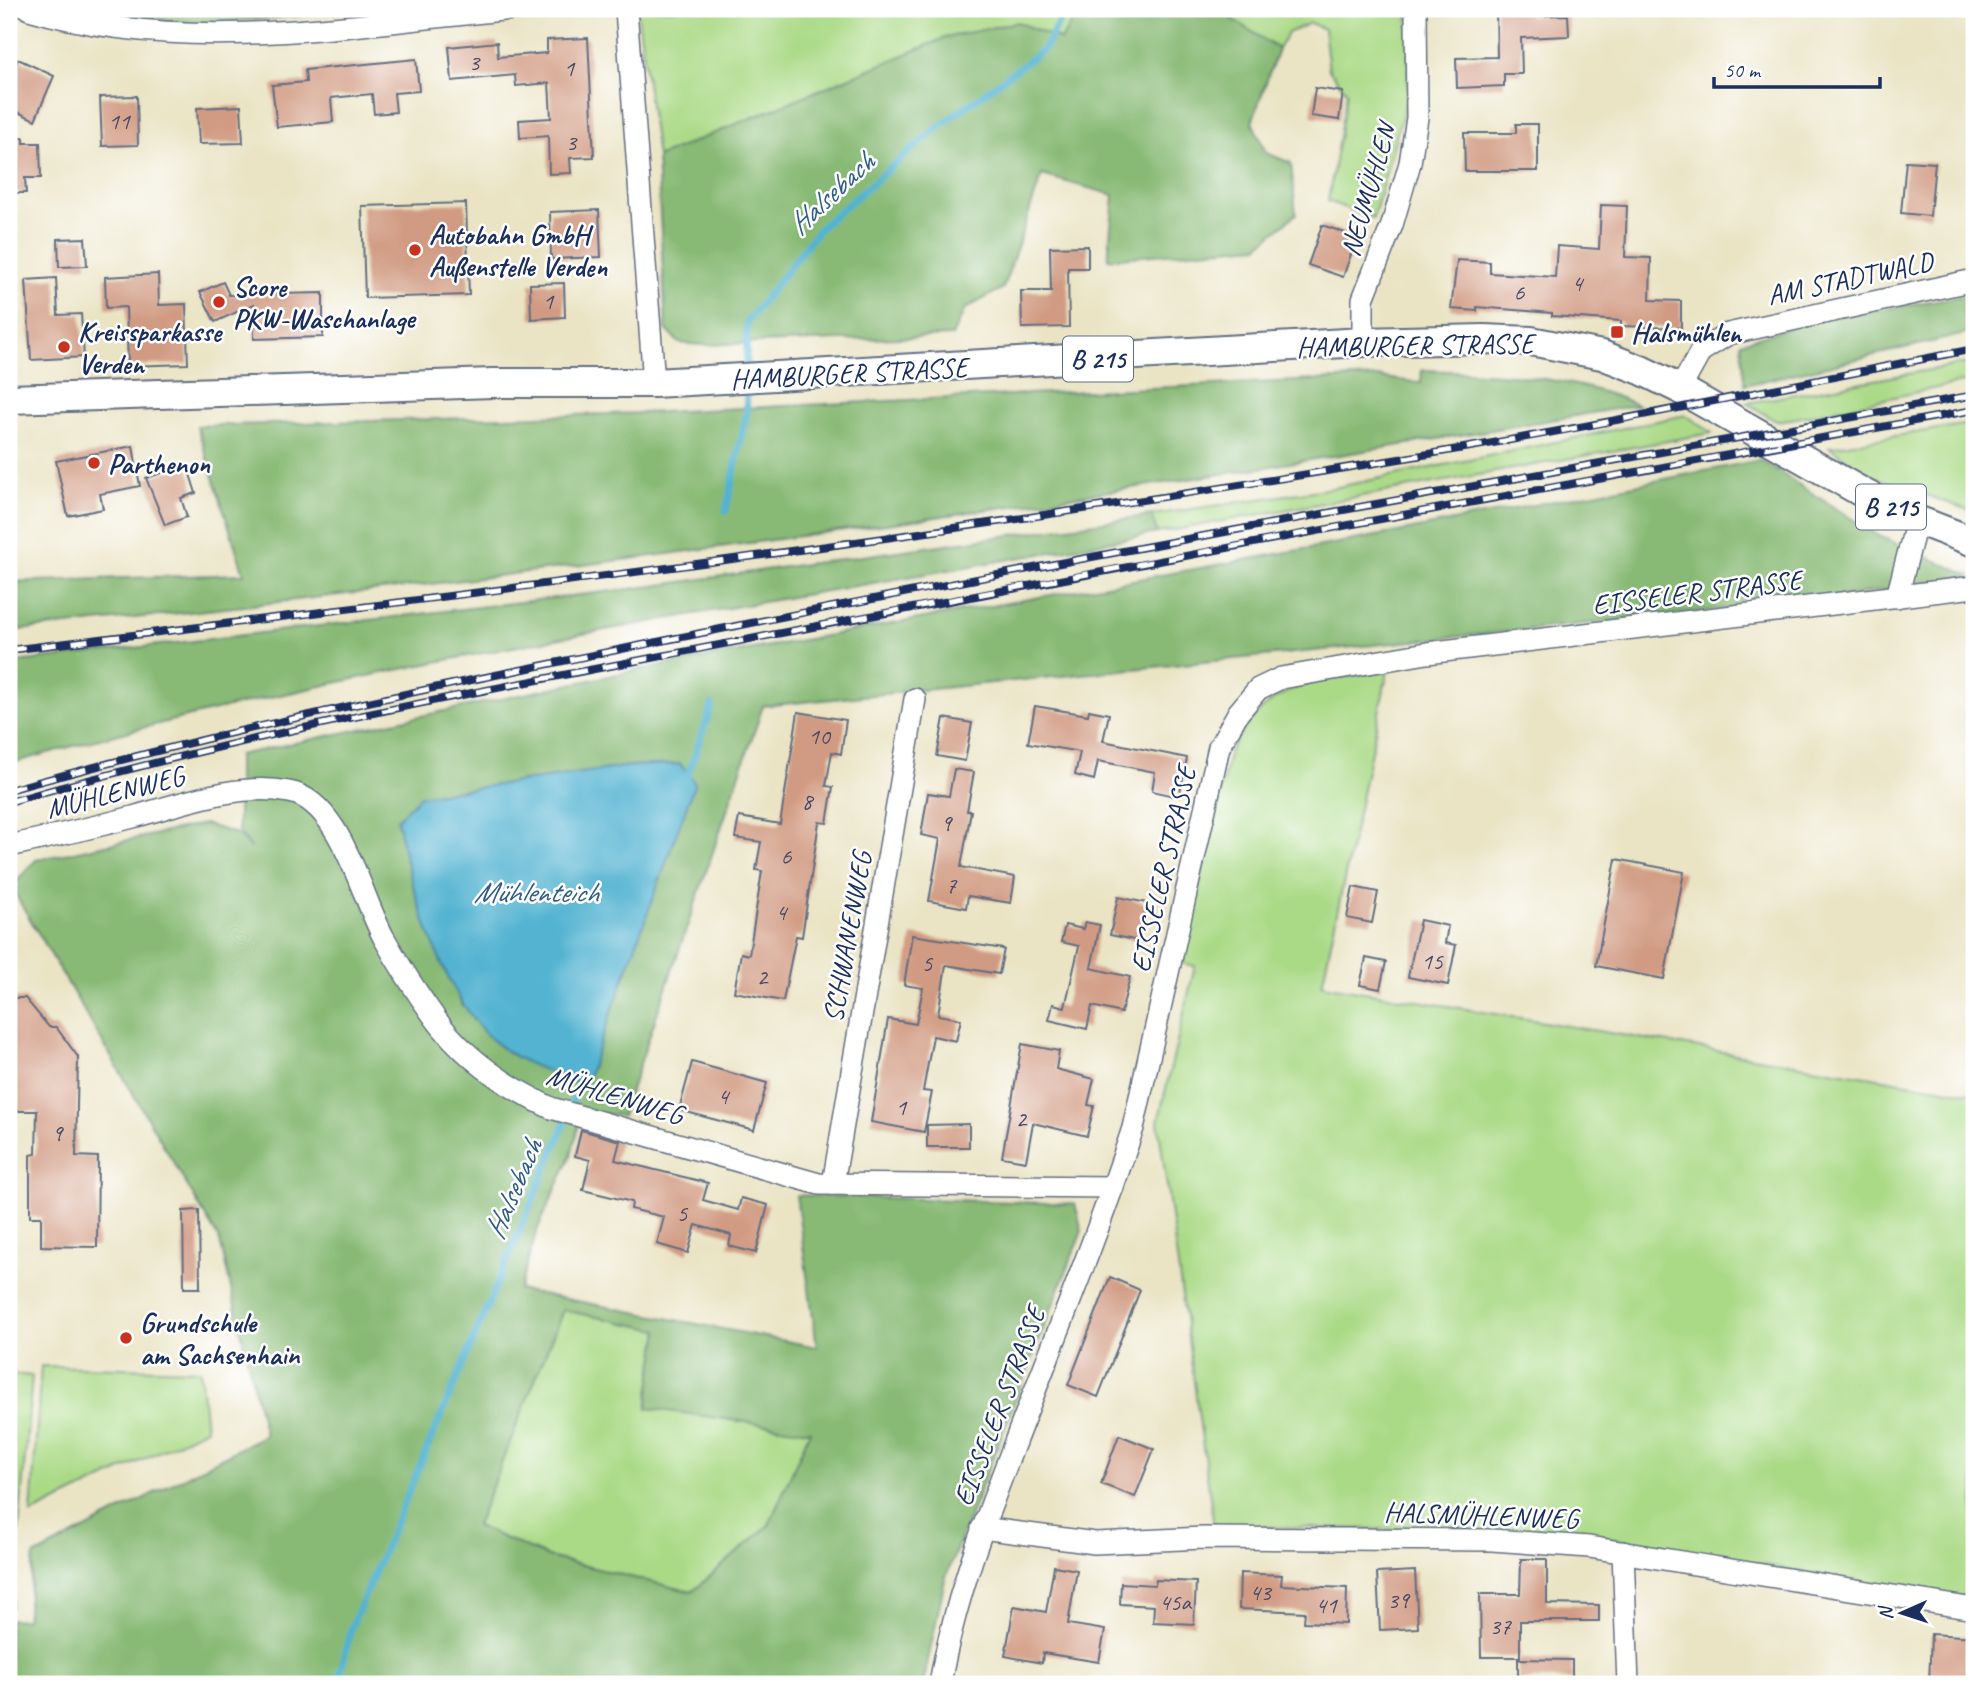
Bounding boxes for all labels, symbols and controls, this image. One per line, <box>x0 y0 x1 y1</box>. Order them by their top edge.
scale bar <box>1714 46 1880 90</box>
house number: 3 <box>469 47 482 77</box>
house number: 1 <box>564 53 576 83</box>
text: 50 m <box>1724 57 1762 83</box>
house number: 11 <box>108 106 131 136</box>
street label: NEUMÜHLEN <box>1332 116 1405 260</box>
house number: 3 <box>566 127 579 157</box>
water label: Halsebach <box>780 142 884 243</box>
place label: Autobahn GmbH Außenstelle Verden <box>429 217 608 284</box>
marker: Autobahn GmbH Außenstelle Verden <box>407 242 423 258</box>
street label: AM STADTWALD <box>1764 243 1938 313</box>
house number: 4 <box>1572 268 1585 298</box>
place label: Score PKW-Waschanlage <box>233 269 417 336</box>
house number: 6 <box>1514 277 1526 307</box>
house number: 1 <box>543 286 555 316</box>
marker: Score PKW-Waschanlage <box>211 294 227 310</box>
place label: Kreissparkasse Verden <box>78 314 224 381</box>
place label: Halsmühlen <box>1631 315 1743 350</box>
marker: Halsmühlen <box>1609 324 1625 340</box>
street label: HAMBURGER STRASSE <box>1296 325 1538 365</box>
road number: B 215 <box>1063 336 1133 382</box>
marker: Kreissparkasse Verden <box>56 339 72 355</box>
street label: HAMBURGER STRASSE <box>730 349 972 397</box>
place label: Parthenon <box>108 446 211 481</box>
marker: Parthenon <box>86 455 102 471</box>
road number: B 215 <box>1856 485 1926 530</box>
street label: EISSELER STRASSE <box>1591 561 1807 622</box>
house number: 10 <box>808 721 832 751</box>
street label: MÜHLENWEG <box>42 757 191 826</box>
street label: EISSELER STRASSE <box>1122 759 1205 975</box>
house number: 8 <box>802 786 815 816</box>
house number: 9 <box>941 808 954 838</box>
house number: 6 <box>781 841 793 871</box>
street label: SCHWANENWEG <box>815 846 880 1025</box>
house number: 7 <box>946 870 958 900</box>
water label: Mühlenteich <box>474 873 601 911</box>
house number: 4 <box>776 897 789 927</box>
house number: 15 <box>1421 946 1444 976</box>
house number: 5 <box>922 948 934 978</box>
house number: 2 <box>757 962 770 992</box>
street label: MÜHLENWEG <box>543 1058 690 1133</box>
house number: 4 <box>718 1081 731 1111</box>
house number: 1 <box>896 1092 908 1122</box>
house number: 2 <box>1016 1104 1029 1134</box>
house number: 9 <box>52 1118 65 1148</box>
water label: Halsebach <box>475 1131 552 1245</box>
house number: 5 <box>677 1198 689 1228</box>
street label: EISSELER STRASSE <box>945 1298 1054 1510</box>
place label: Grundschule am Sachsenhain <box>140 1305 301 1372</box>
marker: Grundschule am Sachsenhain <box>118 1330 134 1346</box>
street label: HALSMÜHLENWEG <box>1383 1494 1582 1536</box>
house number: 43 <box>1249 1577 1273 1607</box>
north arrow <box>1868 1578 1938 1648</box>
house number: 39 <box>1387 1585 1411 1615</box>
house number: 45a <box>1159 1587 1193 1617</box>
house number: 41 <box>1315 1590 1338 1620</box>
text: N <box>1874 1604 1898 1620</box>
house number: 37 <box>1489 1611 1512 1641</box>

